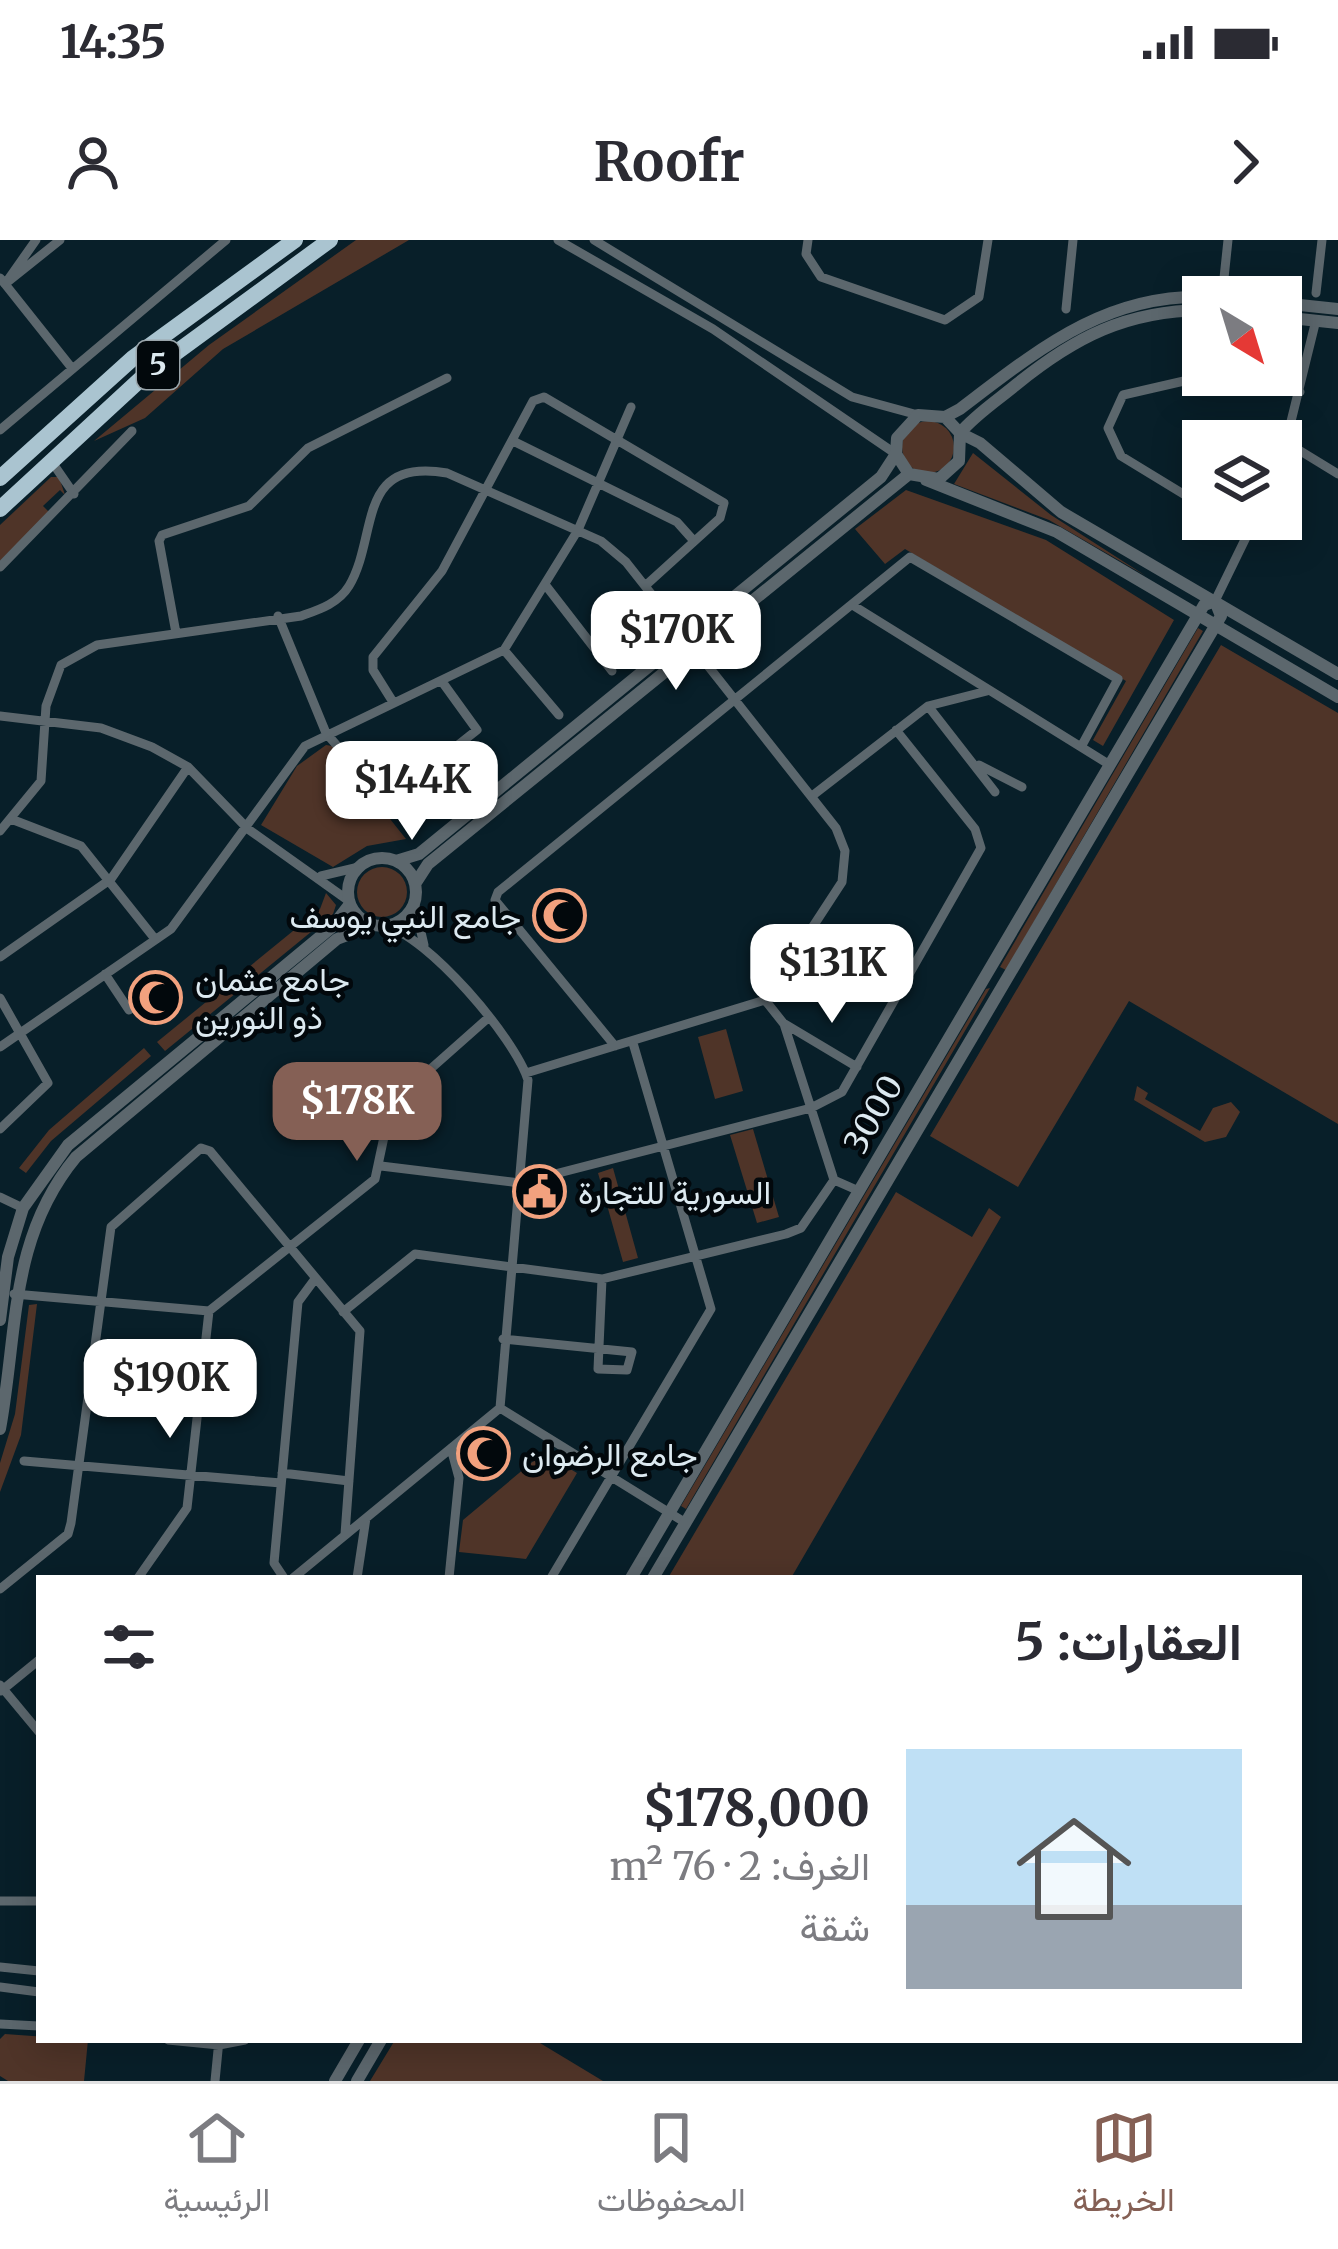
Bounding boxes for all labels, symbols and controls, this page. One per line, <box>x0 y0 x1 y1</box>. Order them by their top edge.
text: 14:35 <box>60 14 166 70</box>
text: Roofr <box>593 128 745 196</box>
icon: person <box>60 129 126 195</box>
icon: forward <box>1212 129 1278 195</box>
north arrow <box>1182 276 1302 396</box>
map controls <box>1182 276 1302 540</box>
road number: 5 <box>137 341 179 389</box>
button: layers <box>1182 420 1302 540</box>
pin: $170K <box>592 591 760 693</box>
text: $170K <box>618 605 734 654</box>
pin: $144K <box>328 741 496 843</box>
text: $144K <box>353 755 471 804</box>
mosque icon: جامع النبي يوسف <box>532 888 588 944</box>
place label: جامع النبي يوسف <box>290 896 521 943</box>
pin: $131K <box>748 924 916 1026</box>
text: $131K <box>777 938 887 987</box>
place label: جامع عثمان ذو النورين <box>195 959 350 1038</box>
mosque icon: جامع عثمان ذو النورين <box>128 970 184 1026</box>
pin: $178K <box>273 1062 441 1164</box>
street label: 3000 <box>835 1068 912 1160</box>
text: $178K <box>300 1076 414 1125</box>
public building icon: السورية للتجارة <box>511 1164 567 1220</box>
place label: السورية للتجارة <box>578 1172 771 1213</box>
pin: $190K <box>86 1339 254 1441</box>
text: $190K <box>111 1353 229 1402</box>
mosque icon: جامع الرضوان <box>455 1426 511 1482</box>
place label: جامع الرضوان <box>522 1434 698 1477</box>
text: العقارات: 5 <box>1015 1610 1242 1674</box>
icon: filters <box>96 1614 162 1680</box>
text: $178,000 <box>642 1776 870 1840</box>
icon: home <box>1002 1797 1146 1941</box>
text: الغرف: 2 · 76 m² <box>609 1842 870 1891</box>
text: شقة <box>800 1903 870 1952</box>
tab: الرئيسية <box>163 2105 270 2229</box>
tab: المحفوظات <box>597 2105 746 2229</box>
tab: الخريطة <box>1073 2105 1175 2229</box>

